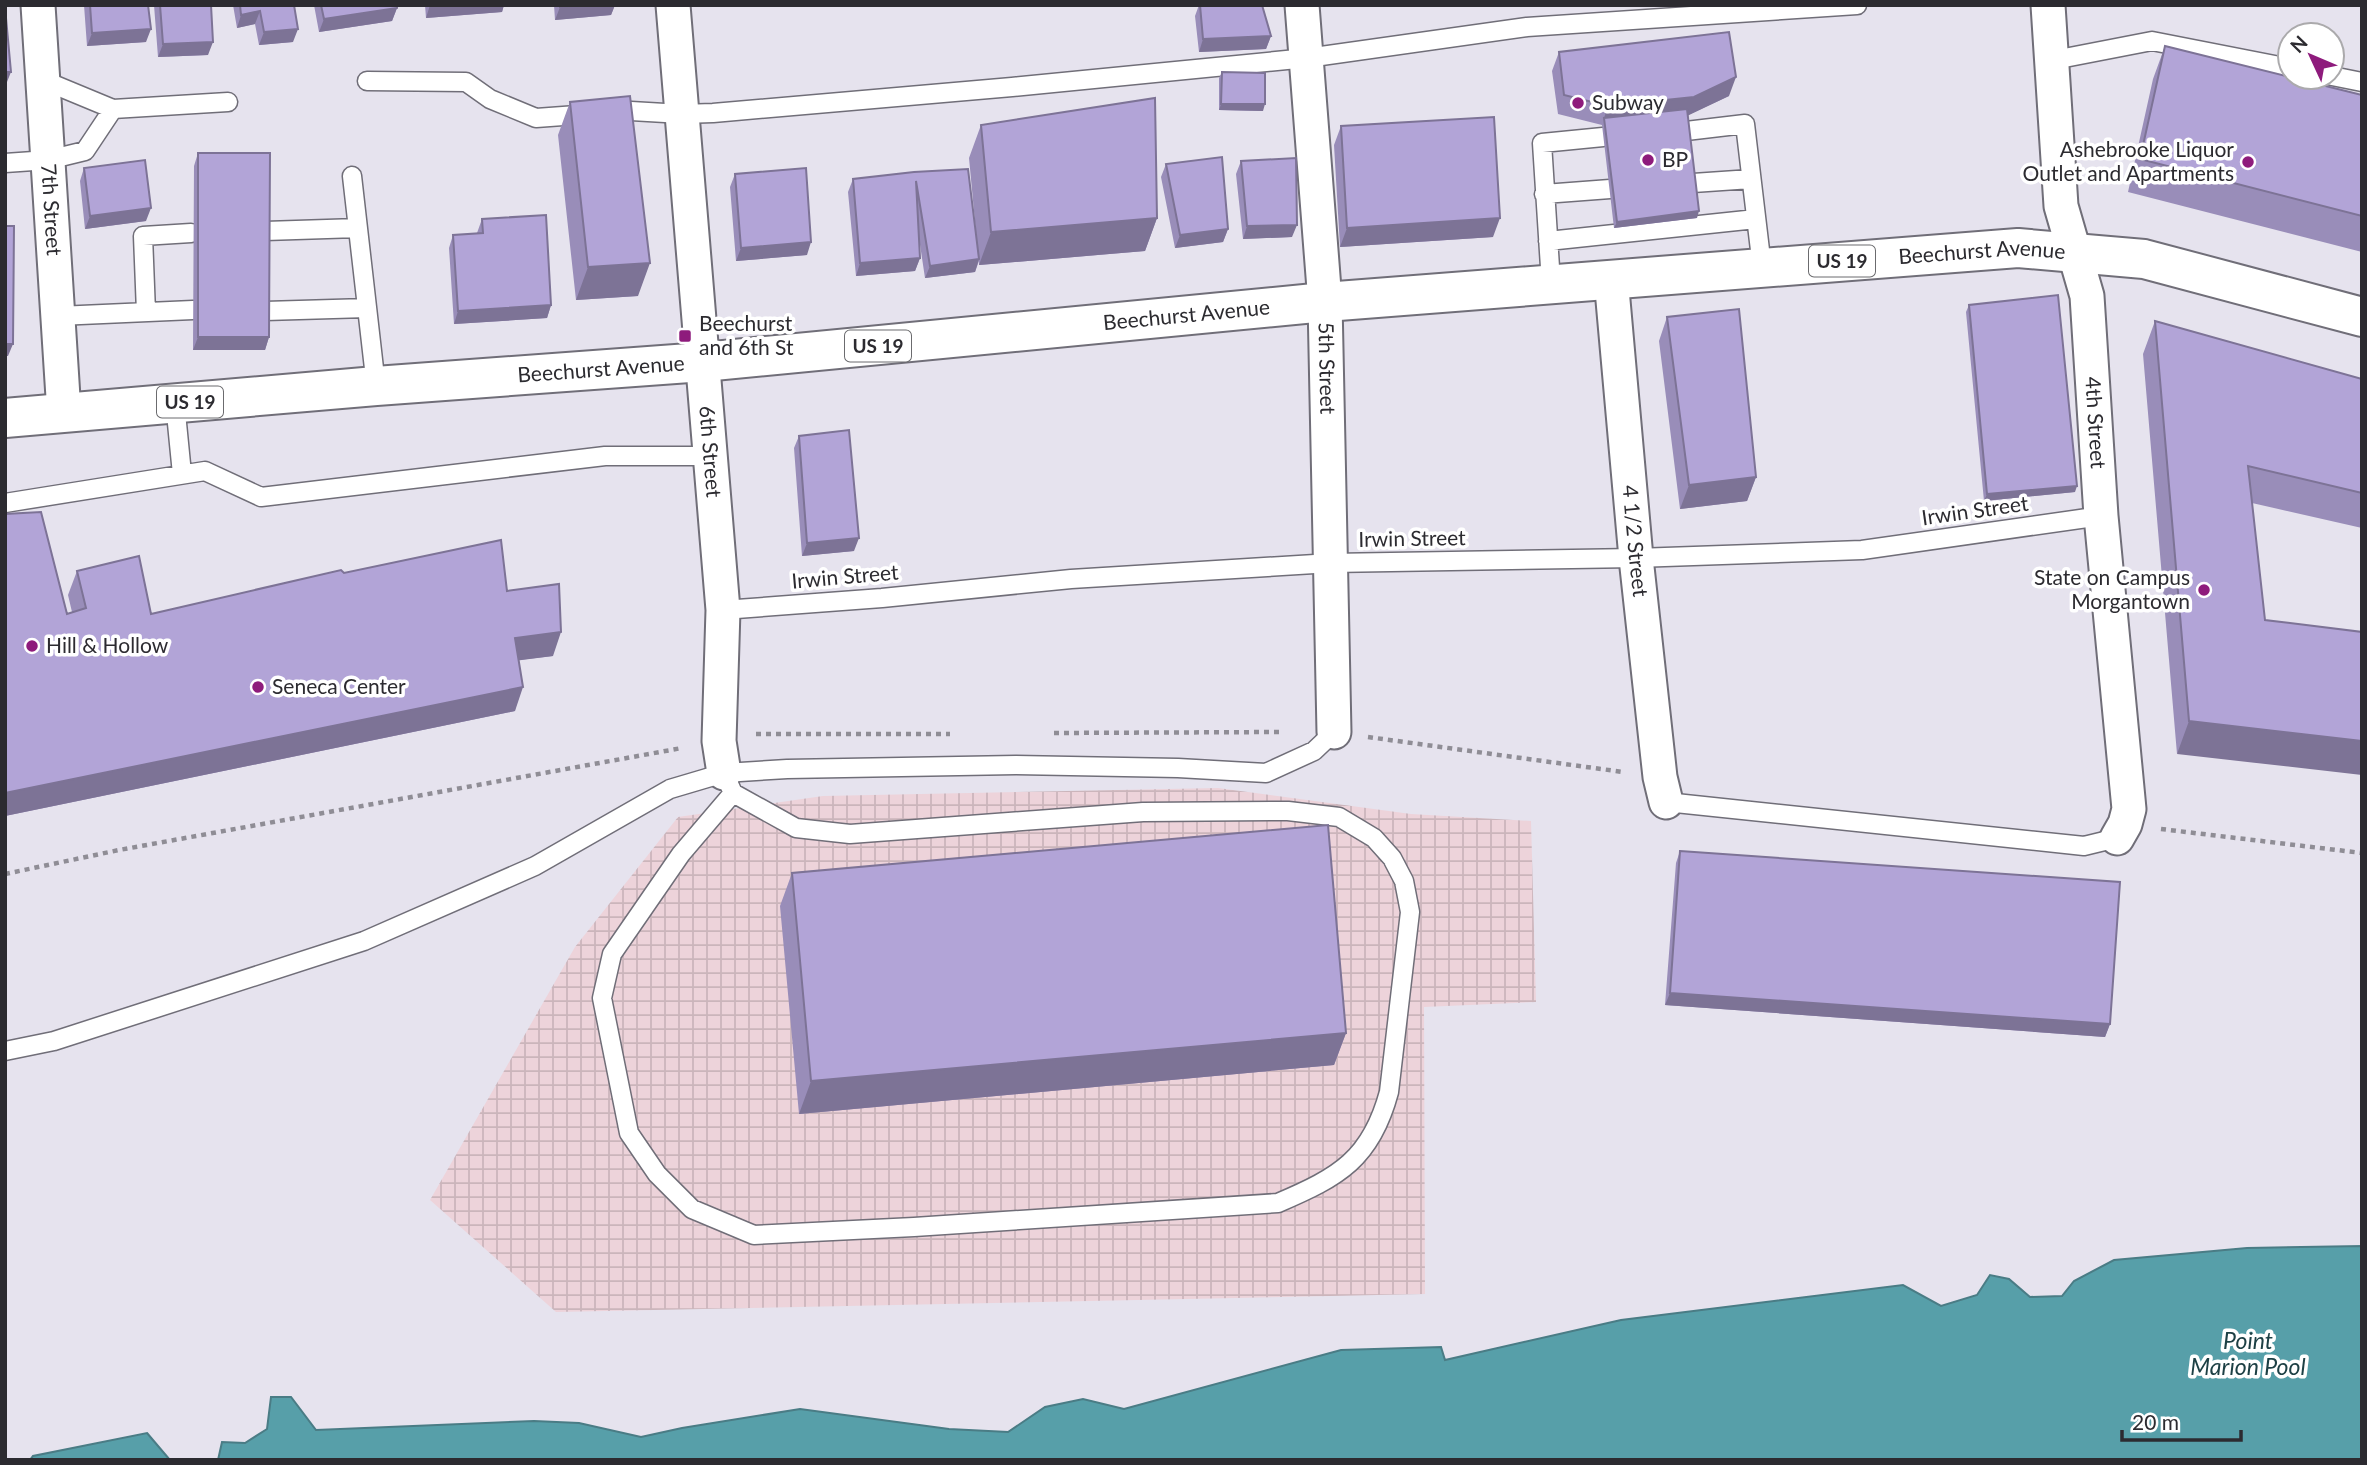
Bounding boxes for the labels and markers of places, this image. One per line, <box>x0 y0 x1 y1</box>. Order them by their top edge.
place label: Subway <box>1592 89 1664 114</box>
marker: Subway <box>1570 95 1586 111</box>
place label: Ashebrooke Liquor Outlet and Apartments <box>2023 136 2234 185</box>
place label: BP <box>1662 146 1688 171</box>
marker: BP <box>1640 152 1656 168</box>
marker: Ashebrooke Liquor Outlet and Apartments <box>2240 154 2256 170</box>
place label: Beechurst and 6th St <box>699 310 794 359</box>
marker: Beechurst and 6th St <box>677 328 693 344</box>
place label: State on Campus Morgantown <box>2034 564 2190 613</box>
marker: State on Campus Morgantown <box>2196 582 2212 598</box>
place label: Hill & Hollow <box>46 632 169 657</box>
marker: Hill & Hollow <box>24 638 40 654</box>
place label: Seneca Center <box>272 673 406 698</box>
marker: Seneca Center <box>250 679 266 695</box>

